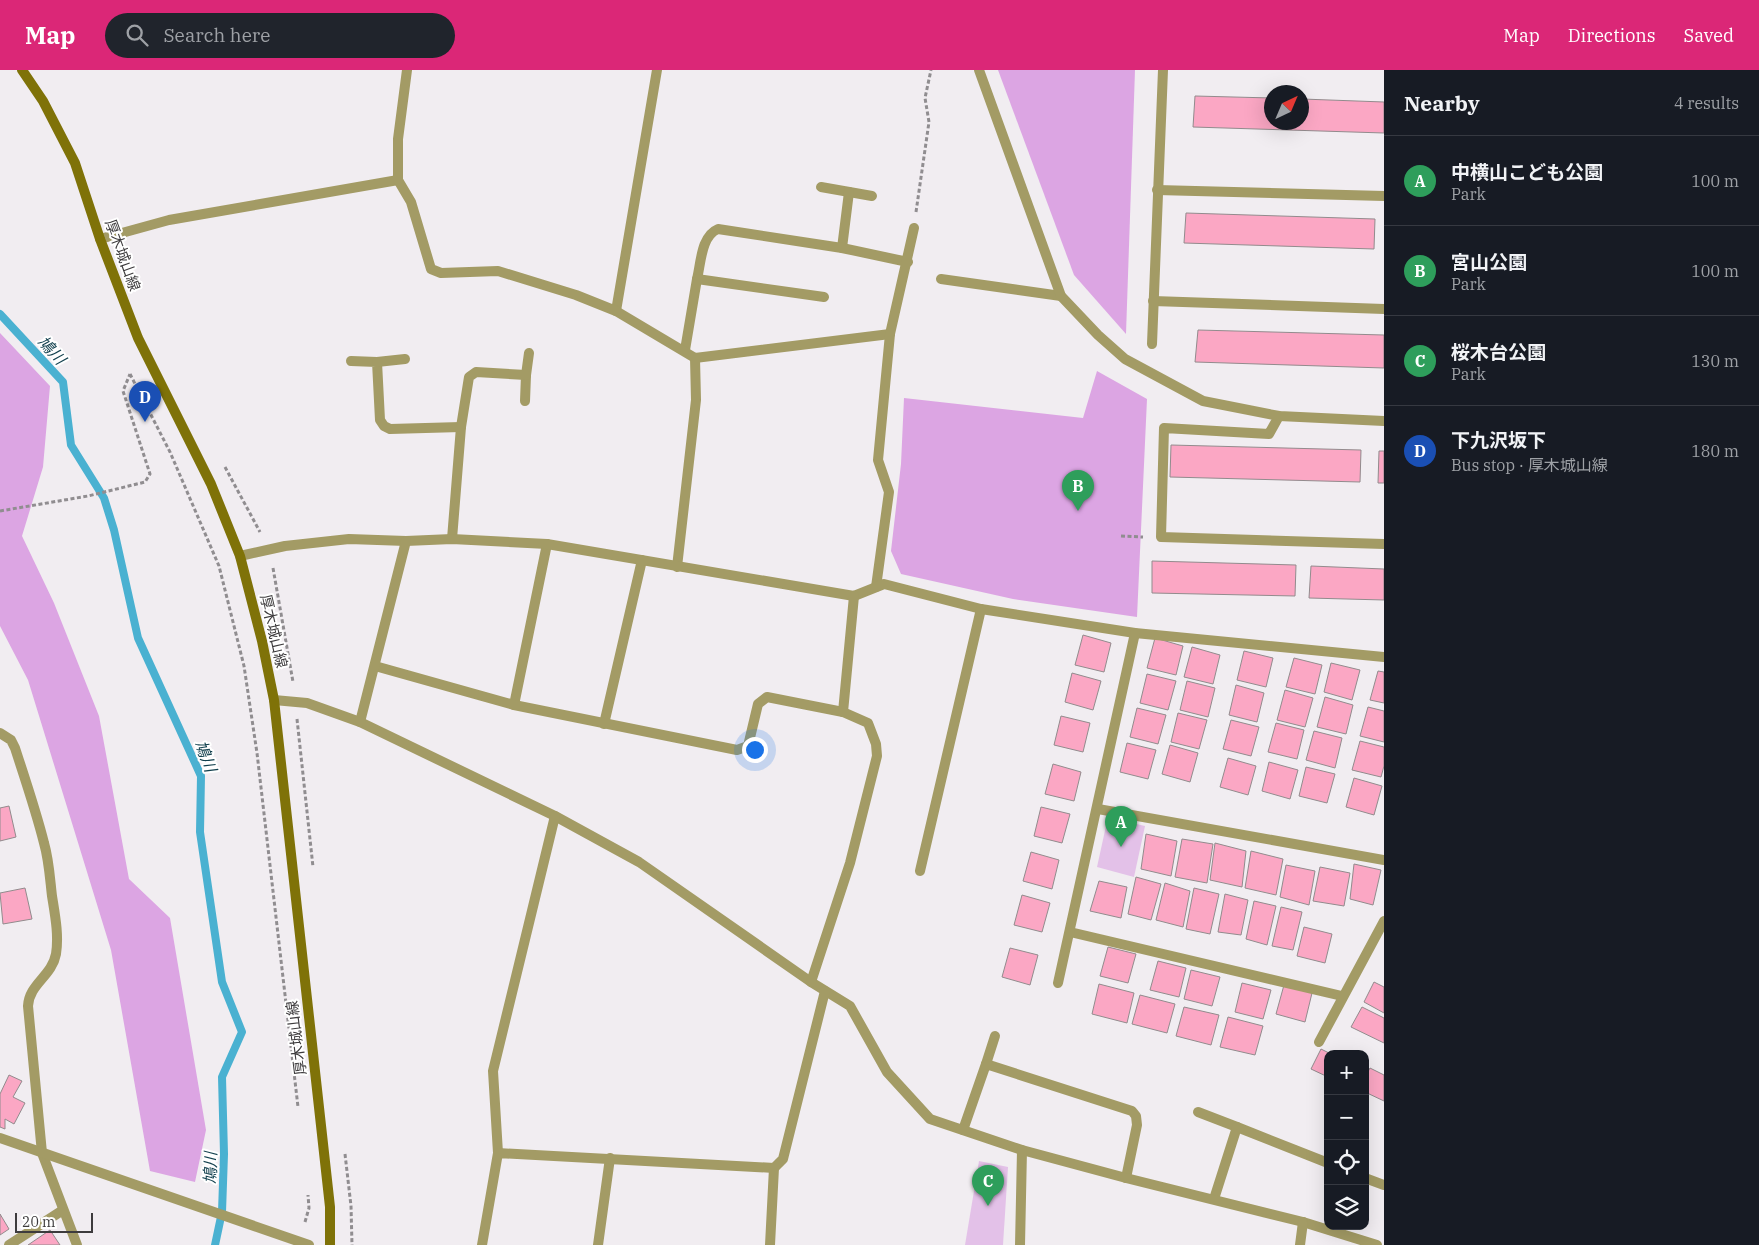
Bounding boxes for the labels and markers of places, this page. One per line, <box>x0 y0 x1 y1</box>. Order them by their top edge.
pin: D <box>129 381 161 422</box>
pin: B <box>1062 470 1094 511</box>
pin: A <box>1105 806 1137 847</box>
pin: C <box>972 1165 1004 1206</box>

